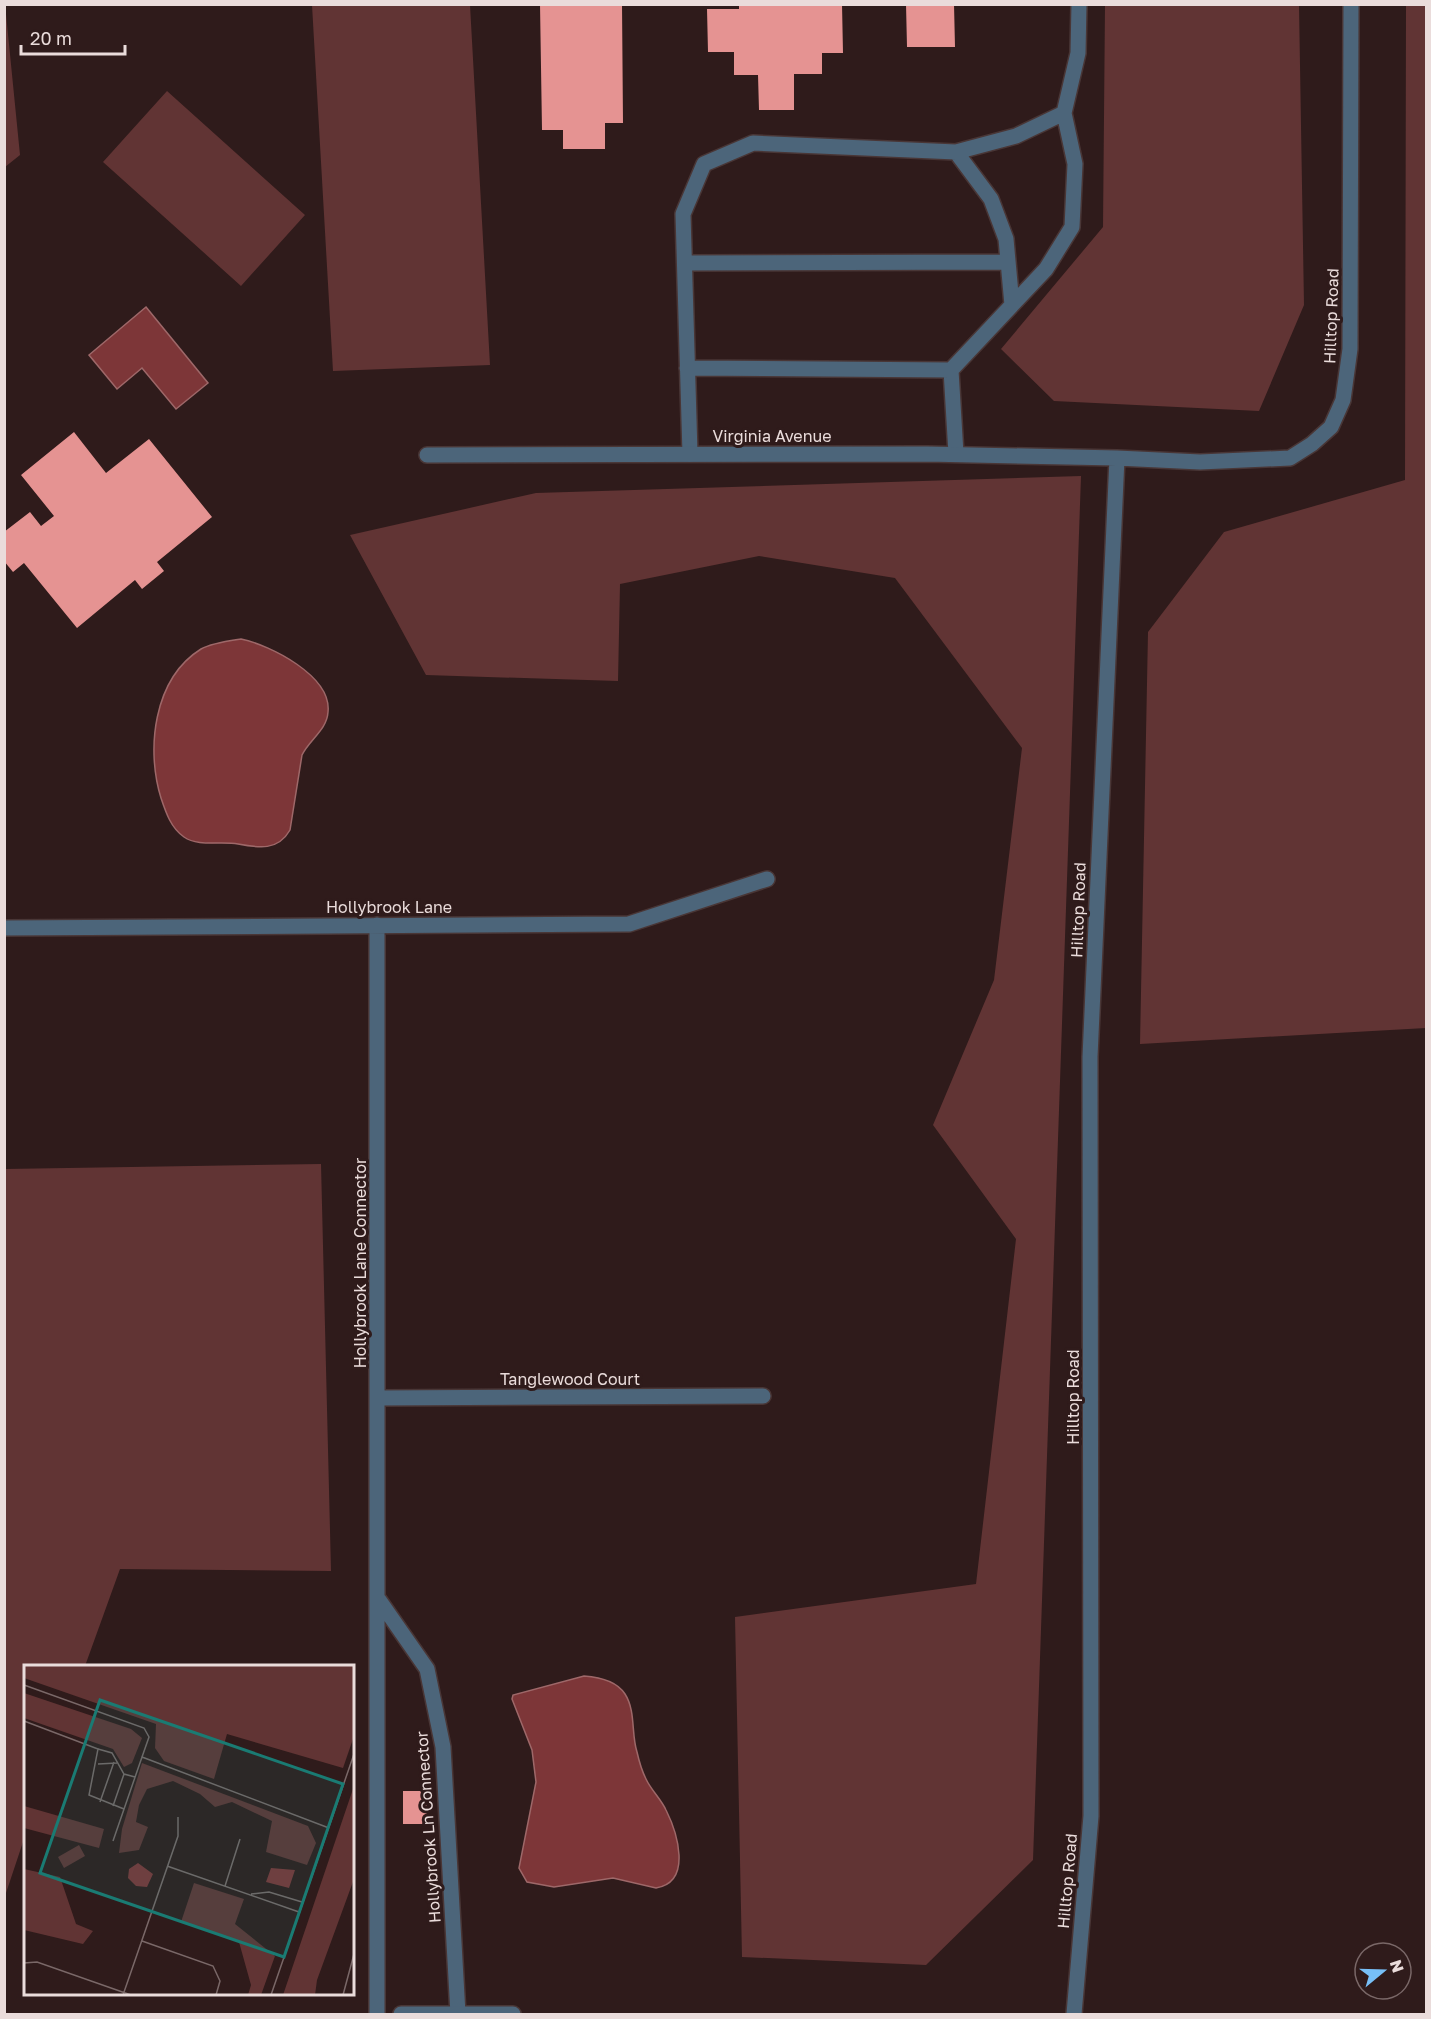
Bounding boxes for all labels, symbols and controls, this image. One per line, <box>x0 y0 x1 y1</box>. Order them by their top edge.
scale bar <box>21 18 124 56</box>
text: 20 m <box>30 27 72 49</box>
street label: Hilltop Road <box>1319 268 1343 364</box>
street label: Virginia Avenue <box>713 426 831 446</box>
street label: Hilltop Road <box>1066 862 1090 958</box>
street label: Hollybrook Lane <box>326 897 452 917</box>
street label: Hollybrook Lane Connector <box>350 1158 370 1368</box>
street label: Hilltop Road <box>1063 1349 1083 1445</box>
street label: Tanglewood Court <box>500 1369 640 1389</box>
inset map <box>24 1665 354 1995</box>
street label: Hollybrook Ln Connector <box>411 1730 445 1924</box>
street label: Hilltop Road <box>1053 1833 1081 1929</box>
north arrow <box>1353 1941 1413 2001</box>
text: N <box>1386 1957 1409 1975</box>

